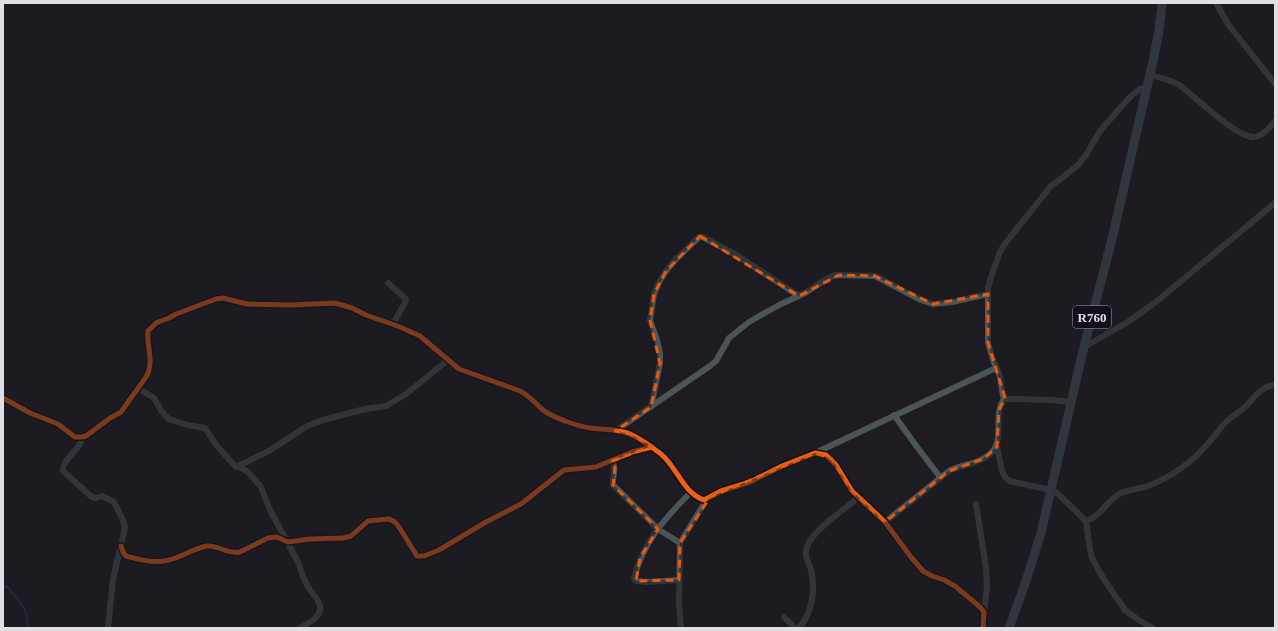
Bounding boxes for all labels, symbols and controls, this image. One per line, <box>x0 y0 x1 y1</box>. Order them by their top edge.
road number: R760 <box>1073 306 1111 328</box>

